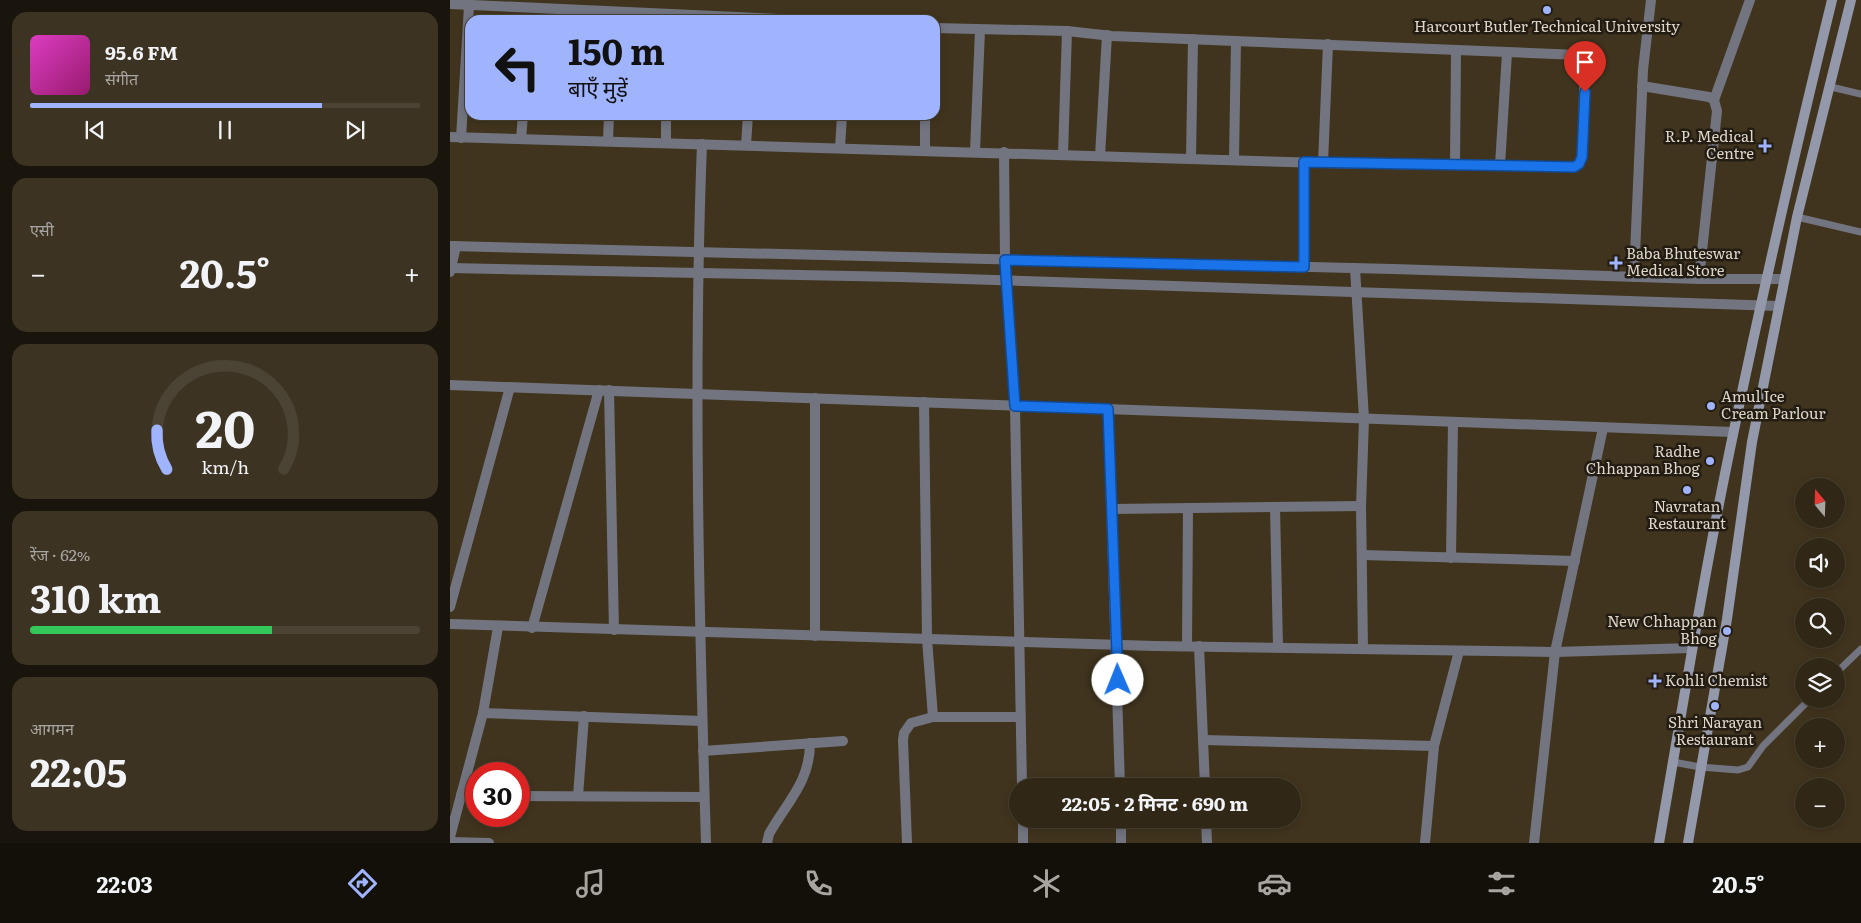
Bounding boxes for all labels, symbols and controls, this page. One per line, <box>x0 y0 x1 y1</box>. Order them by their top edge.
marker: Harcourt Butler Technical University <box>1541 4 1553 16</box>
place label: Harcourt Butler Technical University <box>1414 14 1680 37</box>
text: 150 m <box>568 24 665 76</box>
icon: left <box>485 35 550 100</box>
text: 95.6 FM <box>105 38 178 66</box>
pin <box>1564 41 1606 92</box>
icon: arrive <box>1571 48 1599 76</box>
text: संगीत <box>105 66 138 90</box>
text: बाएँ मुड़ें <box>568 71 628 104</box>
icon: previous <box>81 116 109 144</box>
icon: pause <box>211 116 239 144</box>
icon: next <box>341 116 369 144</box>
place label: R.P. Medical Centre <box>1665 124 1754 164</box>
marker: R.P. Medical Centre <box>1758 139 1772 153</box>
text: एसी <box>30 217 54 241</box>
place label: Baba Bhuteswar Medical Store <box>1626 241 1740 281</box>
text: 20.5° <box>180 243 270 300</box>
text: − <box>30 251 46 293</box>
text: + <box>404 251 420 293</box>
marker: Baba Bhuteswar Medical Store <box>1610 257 1622 269</box>
place label: Amul Ice Cream Parlour <box>1721 384 1826 424</box>
text: 20 <box>195 386 255 464</box>
marker: Amul Ice Cream Parlour <box>1705 400 1717 412</box>
place label: Radhe Chhappan Bhog <box>1586 439 1701 479</box>
text: km/h <box>201 453 249 480</box>
marker: Radhe Chhappan Bhog <box>1704 455 1716 467</box>
north arrow <box>1795 478 1845 528</box>
map controls <box>1795 478 1845 828</box>
marker: Navratan Restaurant <box>1681 484 1693 496</box>
place label: Navratan Restaurant <box>1648 494 1726 534</box>
button: sound <box>1795 538 1845 588</box>
text: रेंज · 62% <box>30 542 90 566</box>
text: 310 km <box>30 568 161 625</box>
button: search <box>1795 598 1845 648</box>
place label: New Chhappan Bhog <box>1607 609 1718 649</box>
marker: New Chhappan Bhog <box>1721 625 1733 637</box>
position arrow <box>1091 653 1143 705</box>
button: layers <box>1795 658 1845 708</box>
place label: Kohli Chemist <box>1665 668 1768 691</box>
marker: Kohli Chemist <box>1649 675 1661 687</box>
marker: Shri Narayan Restaurant <box>1709 700 1721 712</box>
place label: Shri Narayan Restaurant <box>1668 710 1762 750</box>
text: आगमन <box>30 716 74 740</box>
button: + <box>1795 718 1845 768</box>
text: 22:05 <box>30 742 127 799</box>
speed limit sign: 30 <box>465 762 530 827</box>
button: − <box>1795 778 1845 828</box>
text: 22:05 · 2 मिनट · 690 m <box>1062 789 1248 817</box>
icon: directions <box>345 866 380 901</box>
icon: music <box>573 866 608 901</box>
icon: phone <box>801 866 836 901</box>
icon: climate <box>1029 866 1064 901</box>
icon: car <box>1257 866 1292 901</box>
icon: filters <box>1484 866 1519 901</box>
text: 22:03 <box>96 867 153 900</box>
text: 20.5° <box>1712 867 1765 900</box>

